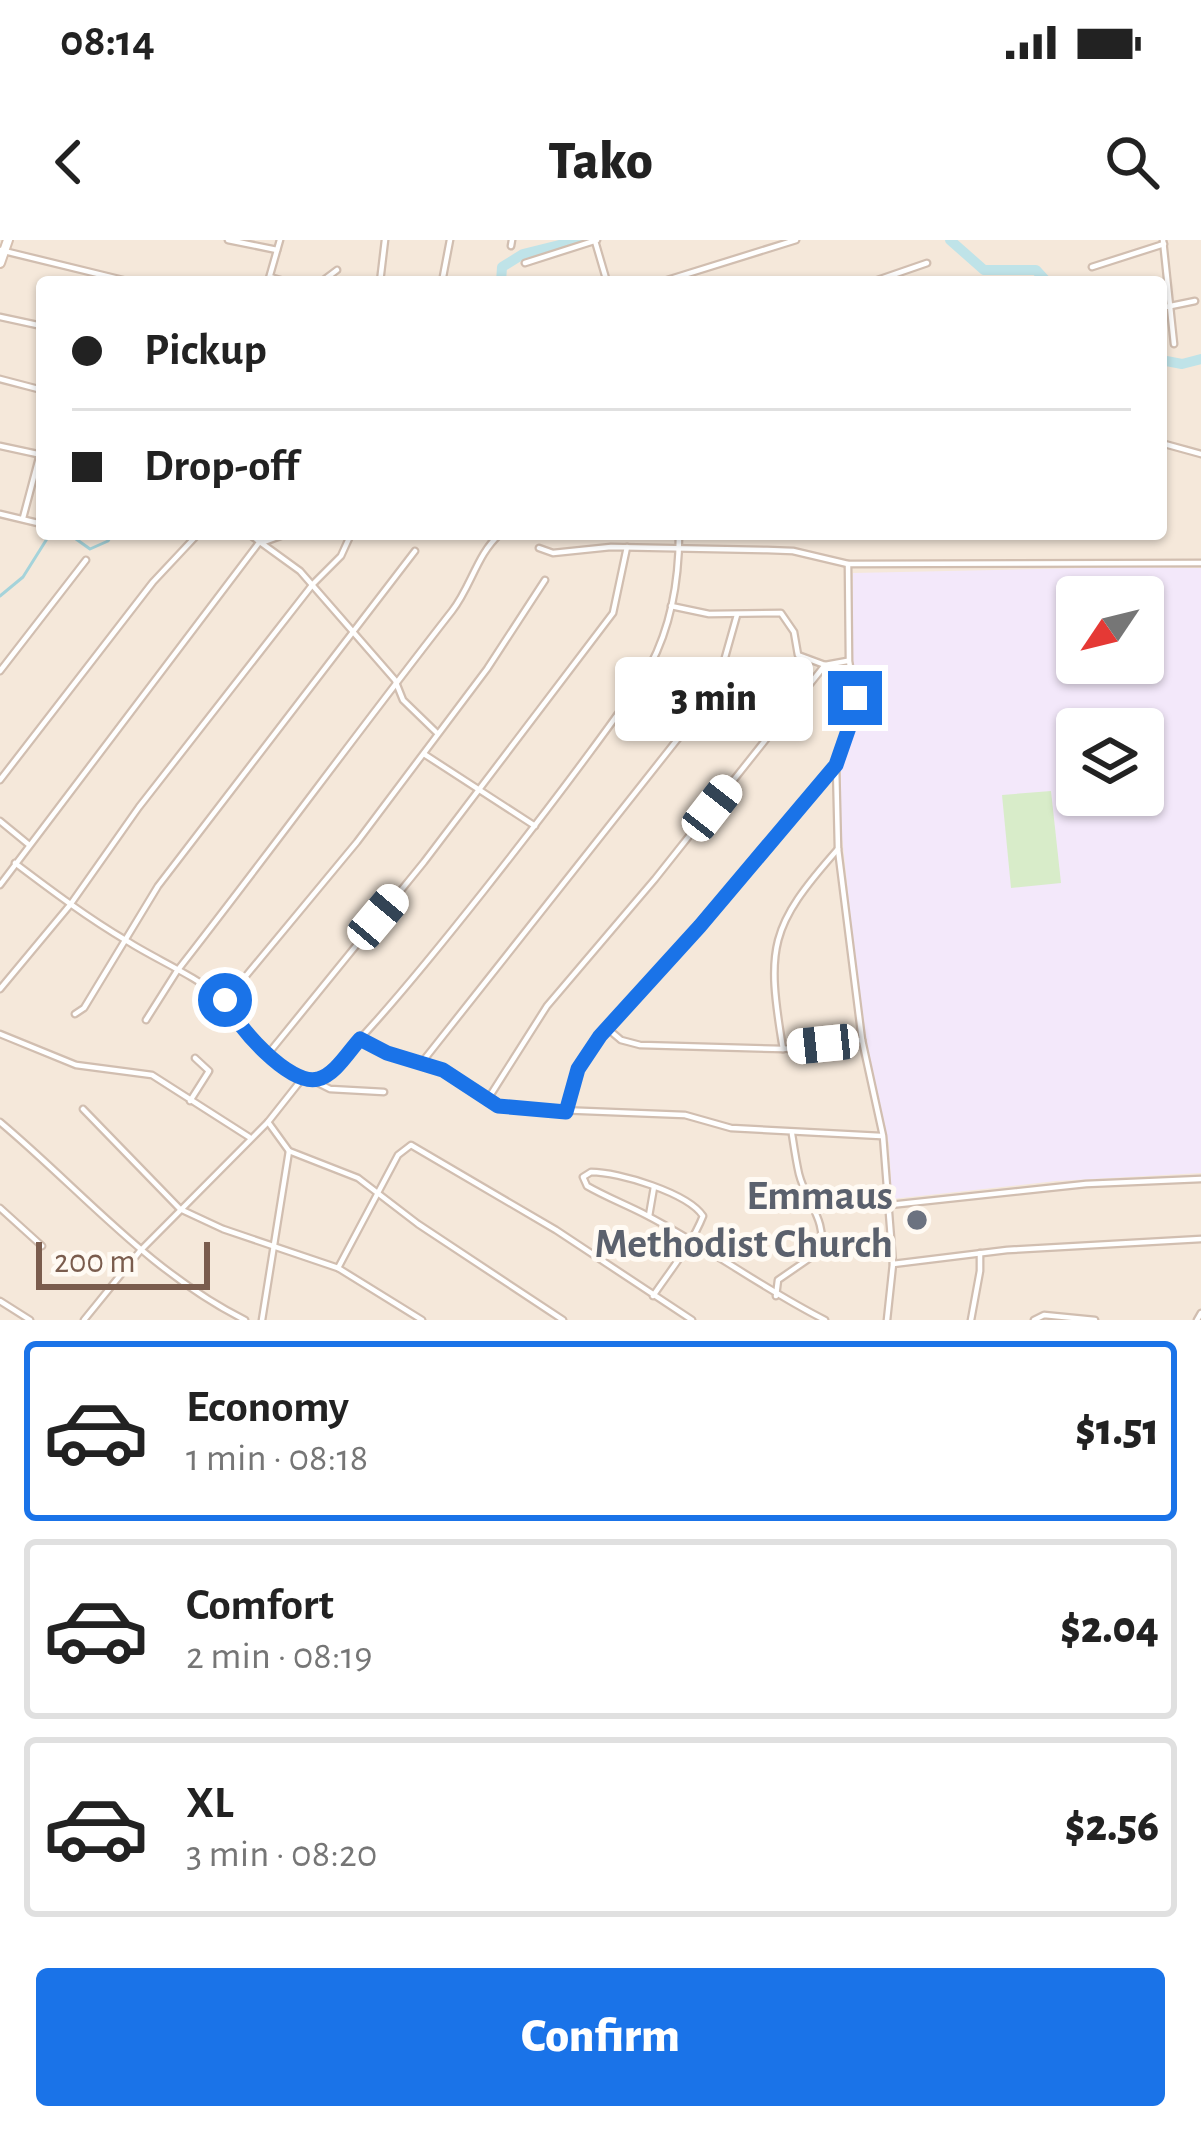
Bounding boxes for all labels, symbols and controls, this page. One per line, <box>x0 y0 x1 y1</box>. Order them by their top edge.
text: 08:14 <box>60 19 155 64</box>
icon: back <box>36 129 102 195</box>
icon: search <box>1099 129 1165 195</box>
text: Tako <box>548 135 653 189</box>
text: Pickup <box>144 328 267 373</box>
text: Drop-off <box>144 444 299 489</box>
north arrow <box>1056 576 1164 684</box>
map controls <box>1056 576 1164 816</box>
callout: 3 min <box>615 656 813 740</box>
route end <box>828 671 882 725</box>
text: 3 min <box>671 679 757 718</box>
button: layers <box>1056 708 1164 816</box>
car <box>676 769 748 847</box>
car <box>341 878 415 956</box>
route start <box>198 973 252 1027</box>
car <box>785 1022 861 1066</box>
place label: Emmaus Methodist Church <box>594 1175 893 1265</box>
marker: Emmaus Methodist Church <box>904 1207 930 1233</box>
scale bar <box>36 1236 210 1289</box>
text: 200 m <box>54 1246 136 1279</box>
icon: car <box>42 1377 150 1485</box>
text: Economy <box>186 1385 349 1430</box>
text: $1.51 <box>1075 1408 1159 1453</box>
text: 1 min · 08:18 <box>186 1439 368 1478</box>
icon: car <box>42 1575 150 1683</box>
text: Comfort <box>186 1583 334 1628</box>
text: $2.04 <box>1060 1606 1159 1651</box>
text: 2 min · 08:19 <box>186 1637 373 1676</box>
icon: car <box>42 1773 150 1881</box>
text: XL <box>186 1781 234 1826</box>
text: $2.56 <box>1065 1804 1159 1849</box>
text: 3 min · 08:20 <box>186 1835 377 1874</box>
button: Confirm <box>36 1968 1165 2106</box>

